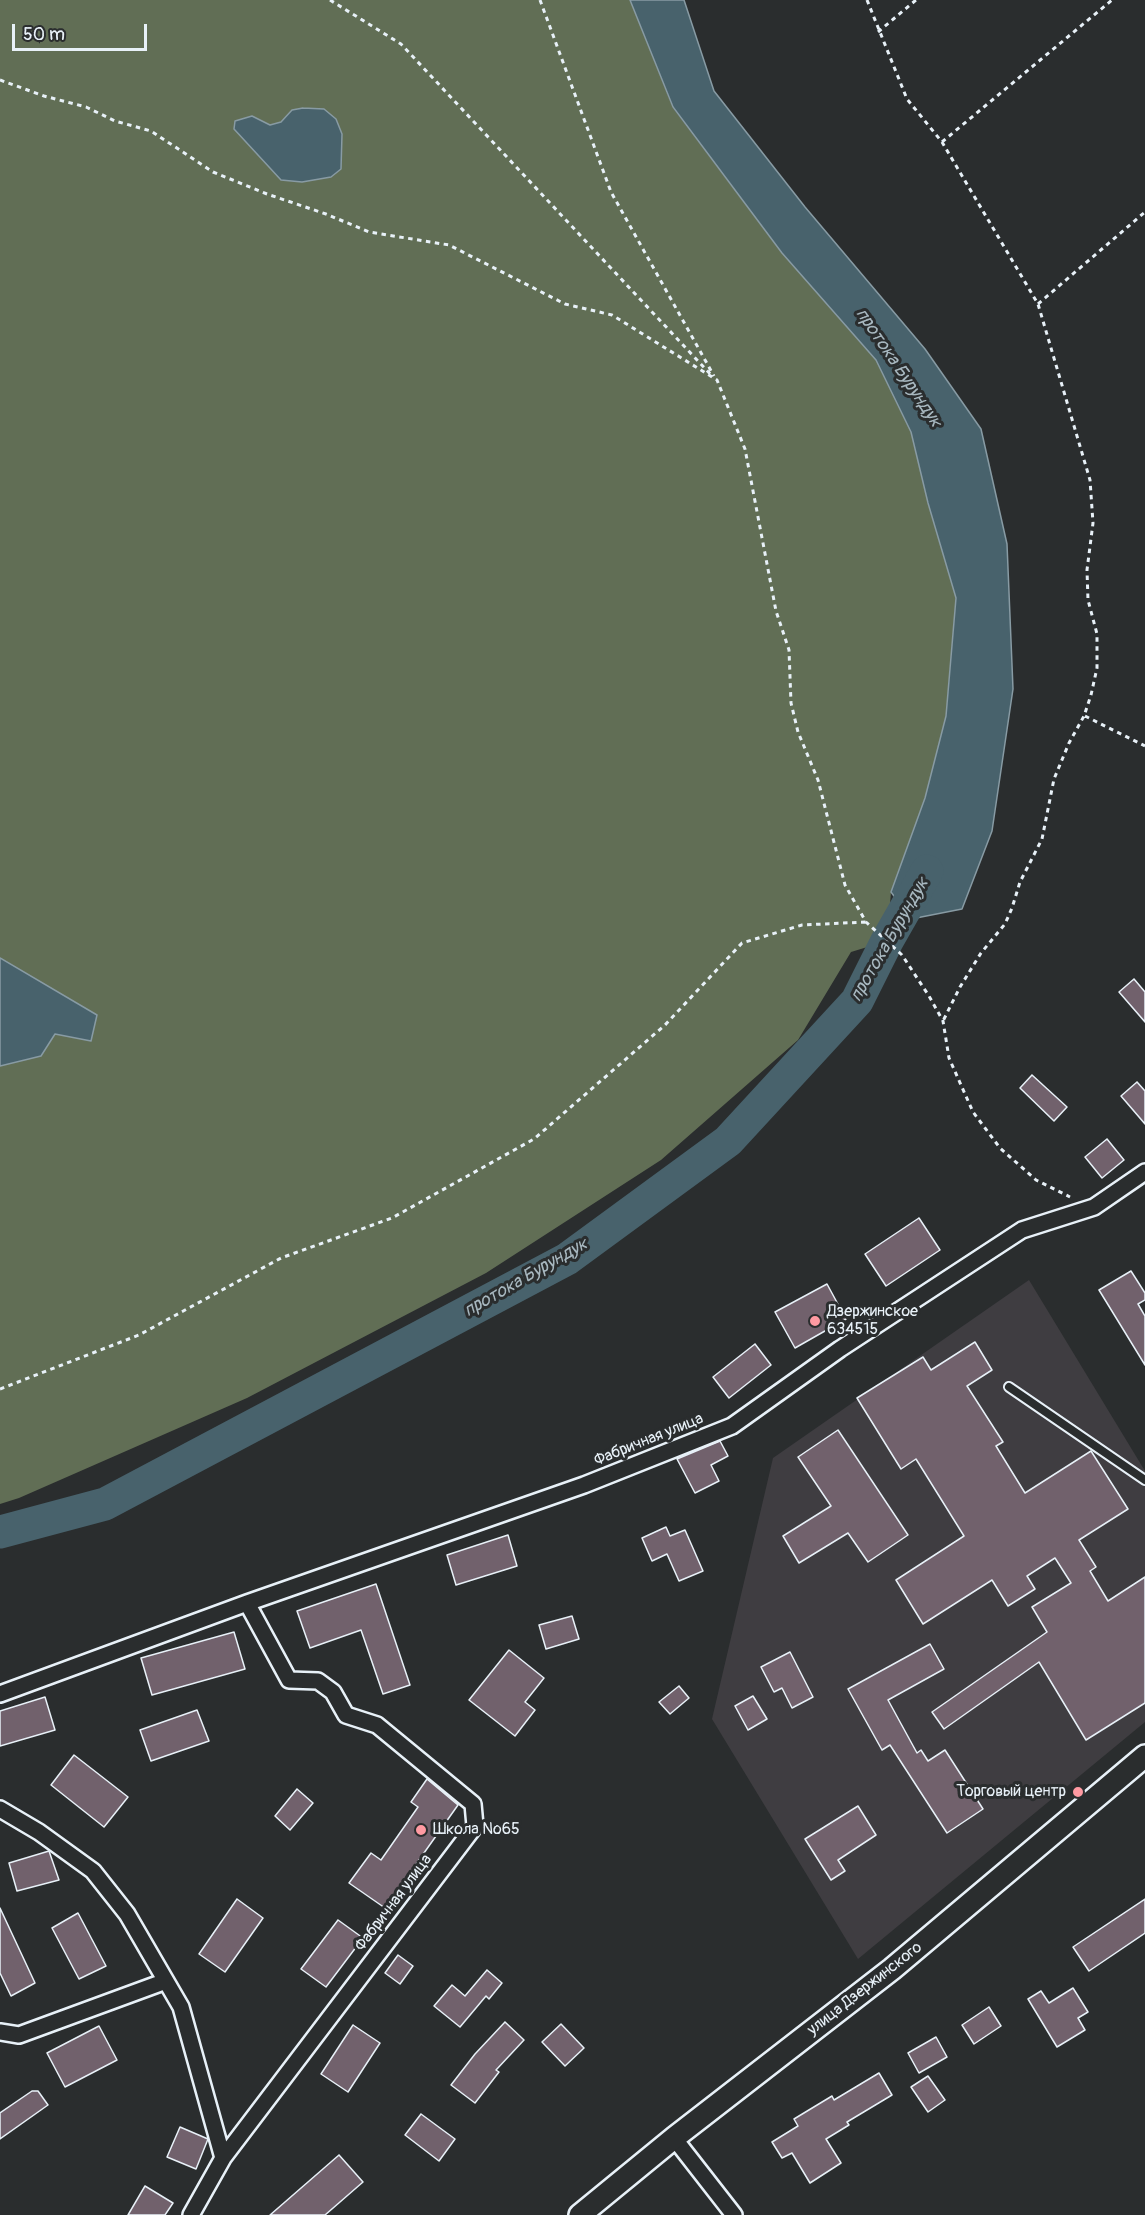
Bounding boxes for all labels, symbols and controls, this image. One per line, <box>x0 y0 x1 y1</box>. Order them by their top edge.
scale bar <box>15 12 150 50</box>
text: 50 m <box>23 23 65 46</box>
water label: протока Бурундук <box>850 304 946 432</box>
water label: протока Бурундук <box>846 874 934 1006</box>
water label: протока Бурундук <box>460 1234 592 1322</box>
place label: Дзержинское 634515 <box>827 1302 918 1340</box>
marker: Дзержинское 634515 <box>808 1314 822 1328</box>
street label: Фабричная улица <box>592 1409 706 1471</box>
place label: Торговый центр <box>956 1782 1066 1802</box>
marker: Торговый центр <box>1071 1785 1085 1799</box>
place label: Школа №65 <box>433 1820 520 1840</box>
marker: Школа №65 <box>414 1823 428 1837</box>
street label: Фабричная улица <box>351 1851 437 1955</box>
street label: улица Дзержинского <box>804 1938 926 2040</box>

